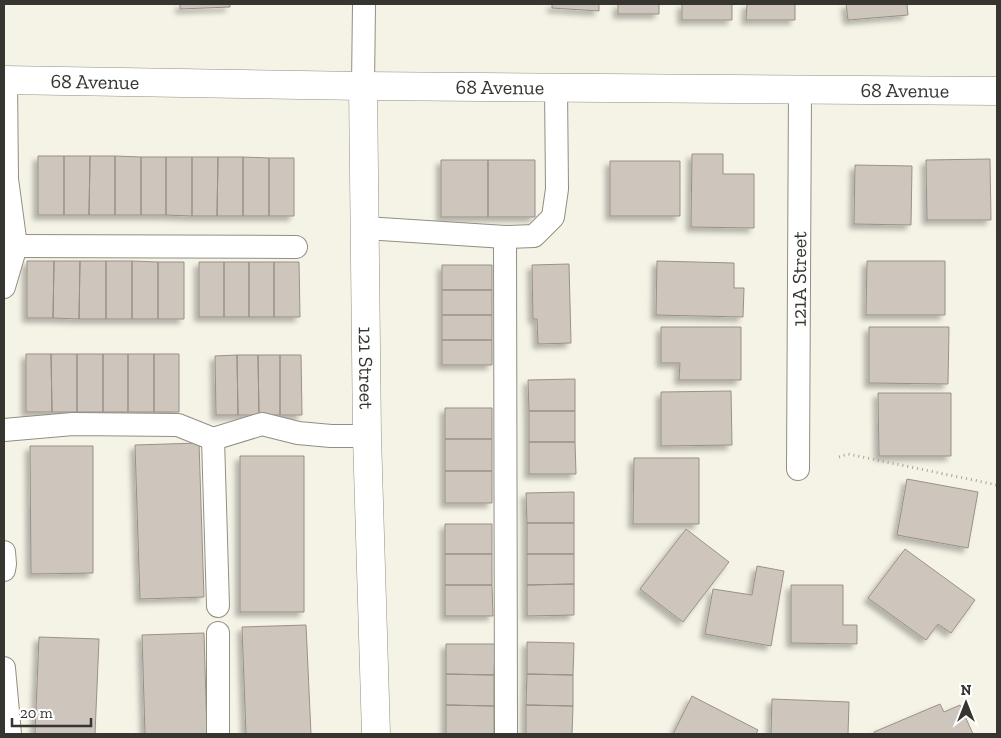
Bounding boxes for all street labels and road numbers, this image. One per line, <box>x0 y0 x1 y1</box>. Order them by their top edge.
street label: 68 Avenue <box>50 69 140 94</box>
street label: 68 Avenue <box>455 75 544 99</box>
street label: 68 Avenue <box>860 78 949 103</box>
street label: 121A Street <box>787 231 811 327</box>
street label: 121 Street <box>354 326 379 410</box>

